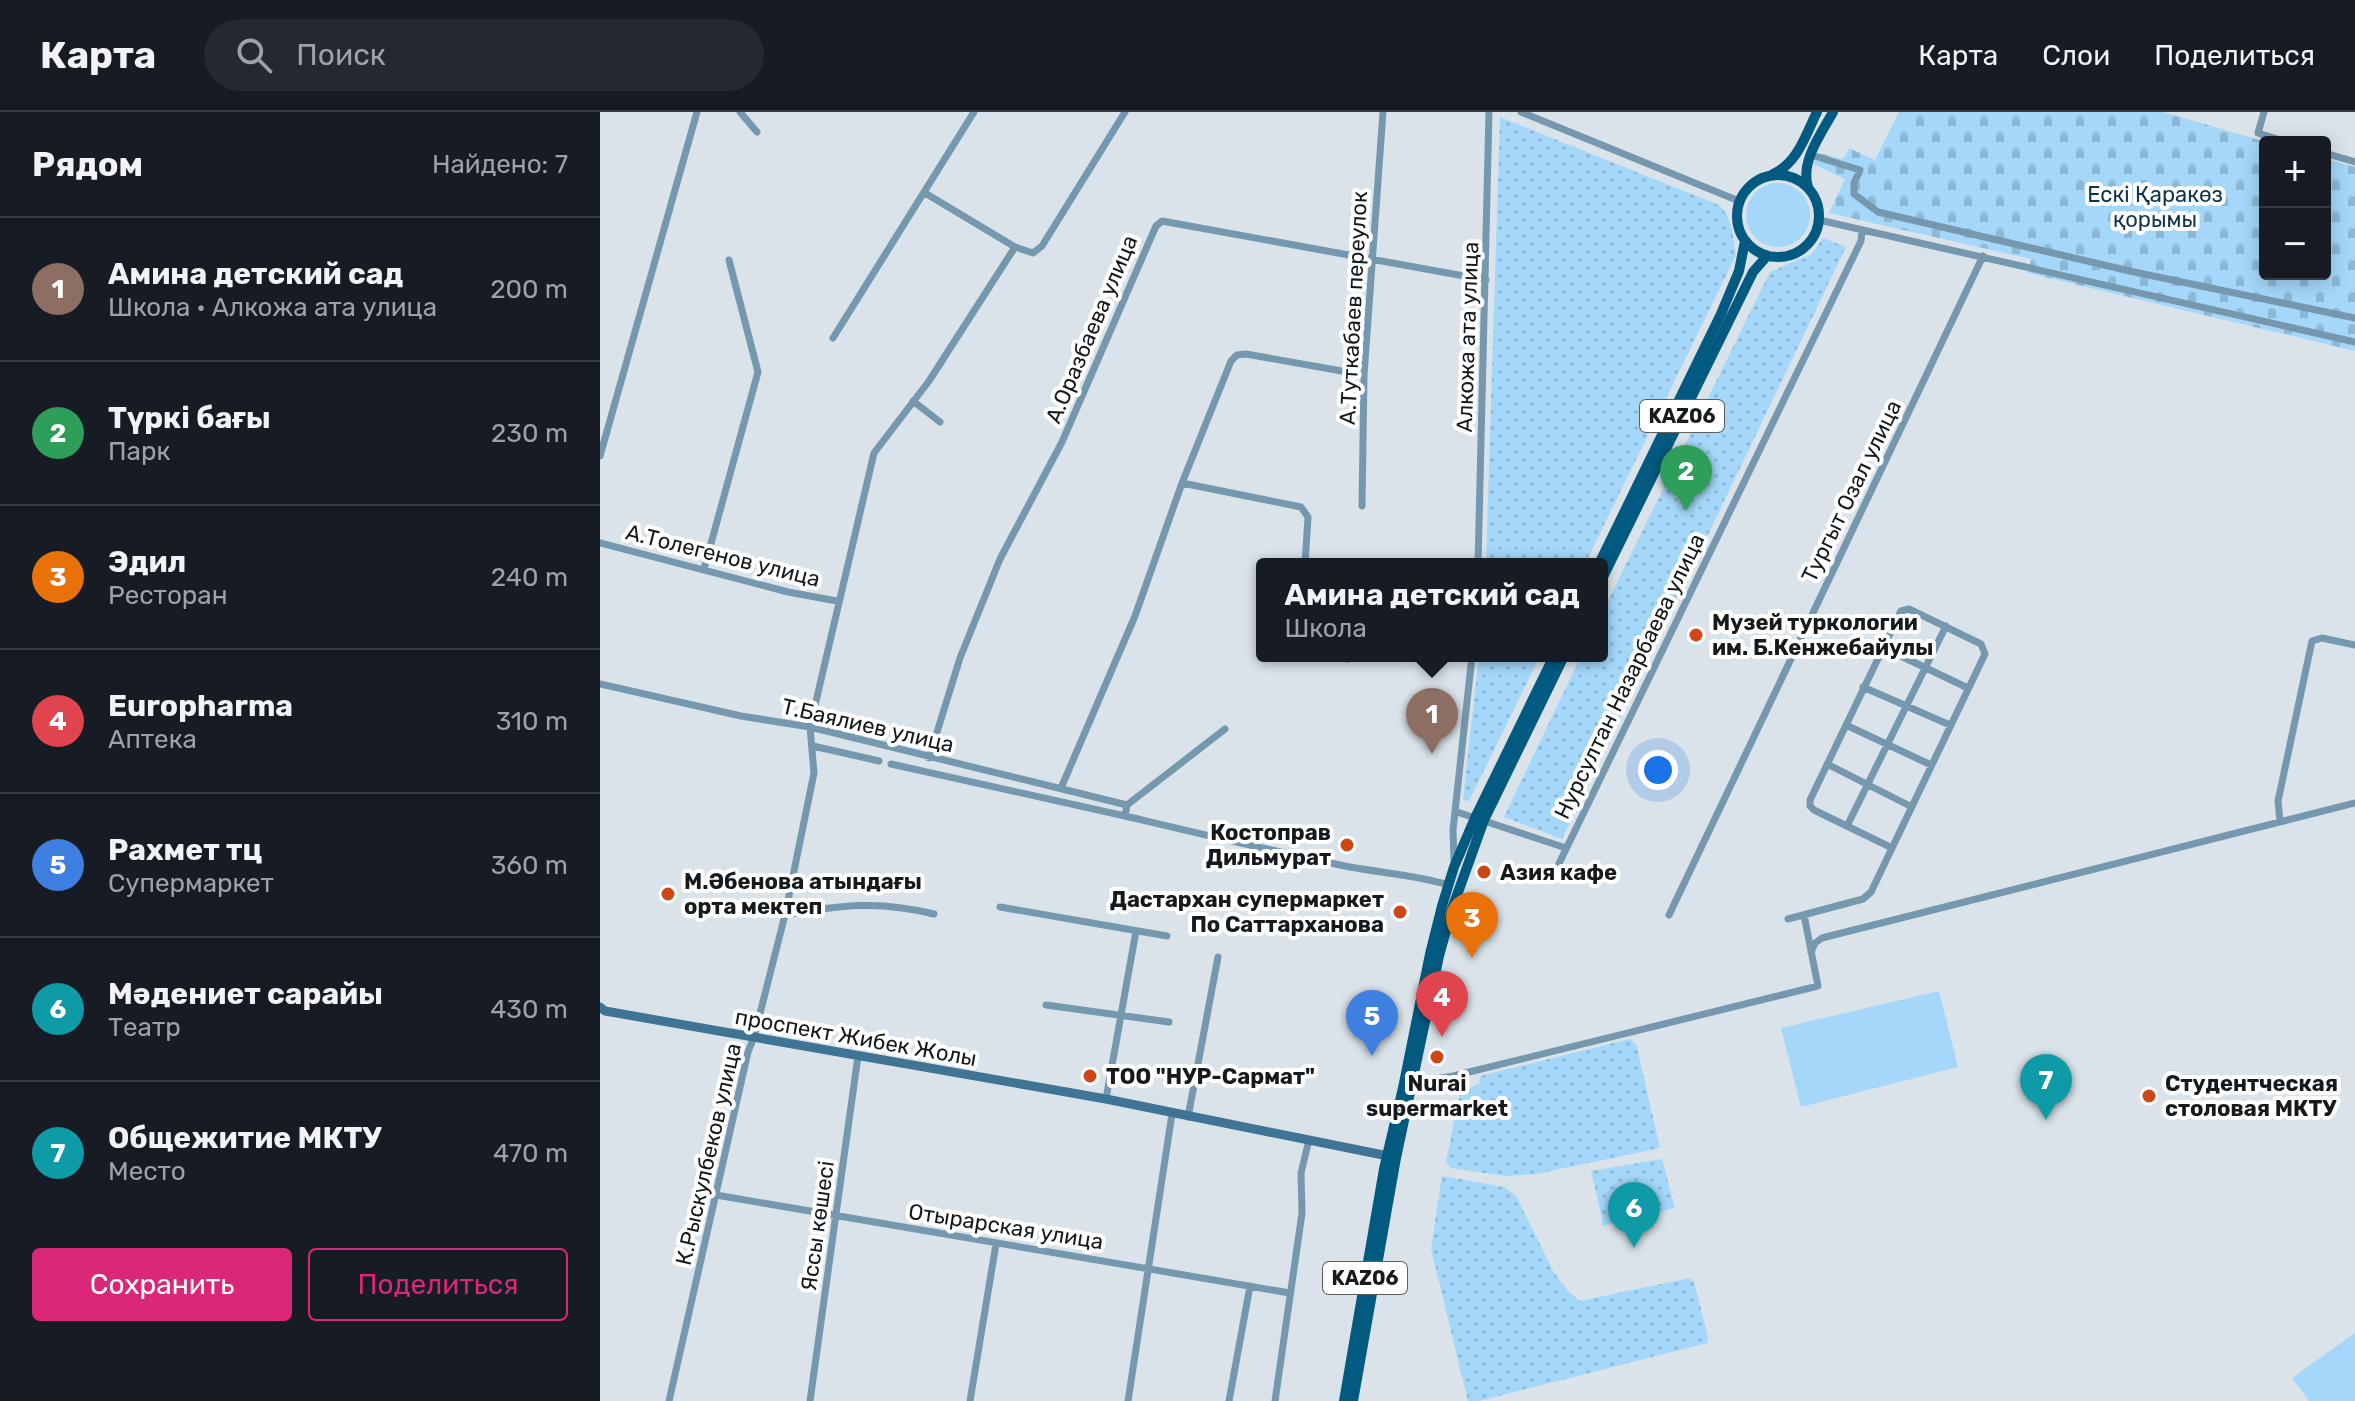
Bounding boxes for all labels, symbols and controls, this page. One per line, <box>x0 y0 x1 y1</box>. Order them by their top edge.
search box <box>204 19 764 91</box>
text: Карта <box>40 32 156 78</box>
icon: search <box>232 33 276 77</box>
text: Поиск <box>296 37 386 73</box>
text: Карта <box>1918 39 1998 72</box>
text: Слои <box>2042 39 2110 72</box>
text: Поделиться <box>2154 39 2315 72</box>
map controls <box>2259 136 2331 280</box>
button: + <box>2259 136 2331 208</box>
text: Рядом <box>32 144 143 185</box>
text: Найдено: 7 <box>432 149 568 180</box>
park label: Ескі Қаракөз қорымы <box>2087 181 2223 233</box>
street label: А.Туткабаев переулок <box>1334 190 1373 426</box>
button: − <box>2259 208 2331 280</box>
street label: А.Оразбаева улица <box>1040 231 1143 427</box>
street label: Алкожа ата улица <box>1451 241 1484 433</box>
text: Амина детский сад <box>108 256 403 292</box>
text: 1 <box>52 274 64 305</box>
text: 200 m <box>490 274 568 305</box>
text: Школа · Алкожа ата улица <box>108 292 437 323</box>
street label: Тургыт Озал улица <box>1796 396 1907 587</box>
text: Түркі бағы <box>108 400 271 436</box>
road number: KАZ06 <box>1640 400 1724 432</box>
text: 2 <box>50 418 66 449</box>
text: 230 m <box>491 418 568 449</box>
text: Парк <box>108 436 170 467</box>
pin: 2 <box>1660 445 1712 511</box>
street label: А.Толегенов улица <box>623 518 823 593</box>
street label: Нурсултан Назарбаева улица <box>1548 529 1710 823</box>
text: Эдил <box>108 544 186 580</box>
popup <box>1256 558 1608 662</box>
text: 3 <box>49 562 67 593</box>
text: 240 m <box>491 562 568 593</box>
text: Амина детский сад <box>1284 577 1580 613</box>
text: Ресторан <box>108 580 228 611</box>
place label: Музей туркологии им. Б.Кенжебайулы <box>1712 609 1933 661</box>
text: Школа <box>1284 613 1367 644</box>
marker: Музей туркологии им. Б.Кенжебайулы <box>1687 626 1705 644</box>
text: Europharma <box>108 688 293 724</box>
pin: 1 <box>1406 688 1458 754</box>
street label: Т.Баялиев улица <box>779 693 957 758</box>
text: 4 <box>49 706 67 737</box>
text: 310 m <box>496 706 568 737</box>
text: Аптека <box>108 724 197 755</box>
your location <box>1638 750 1678 790</box>
place label: Костоправ Дильмурат <box>1206 819 1331 871</box>
text: Рахмет тц <box>108 832 262 868</box>
marker: Костоправ Дильмурат <box>1338 836 1356 854</box>
text: 5 <box>50 850 66 881</box>
text: 360 m <box>491 850 568 881</box>
place label: Азия кафе <box>1500 859 1617 886</box>
marker: Азия кафе <box>1475 863 1493 881</box>
text: Супермаркет <box>108 868 274 899</box>
place label: М.Әбенова атындағы орта мектеп <box>684 868 922 920</box>
marker: М.Әбенова атындағы орта мектеп <box>659 885 677 903</box>
place label: Дастархан супермаркет По Саттарханова <box>1110 886 1384 938</box>
pin: 3 <box>1446 892 1498 958</box>
marker: Дастархан супермаркет По Саттарханова <box>1391 903 1409 921</box>
pin: 4 <box>1416 971 1468 1037</box>
text: Мәдениет сарайы <box>108 976 383 1012</box>
pin: 5 <box>1346 990 1398 1056</box>
text: 6 <box>50 994 66 1025</box>
text: 430 m <box>490 994 568 1025</box>
street label: проспект Жибек Жолы <box>733 1003 979 1072</box>
text: Театр <box>108 1012 181 1043</box>
street label: К.Рыскулбеков улица <box>670 1040 747 1268</box>
marker: Nurai supermarket <box>1428 1048 1446 1066</box>
pin: 7 <box>2020 1054 2072 1120</box>
place label: ТОО "НУР-Сармат" <box>1106 1063 1315 1090</box>
marker: ТОО "НУР-Сармат" <box>1081 1067 1099 1085</box>
place label: Nurai supermarket <box>1366 1070 1508 1122</box>
place label: Студентческая столовая МКТУ <box>2165 1070 2338 1122</box>
marker: Студентческая столовая МКТУ <box>2140 1087 2158 1105</box>
text: Общежитие МКТУ <box>108 1120 382 1156</box>
text: 7 <box>51 1138 65 1169</box>
text: 470 m <box>493 1138 568 1169</box>
text: Место <box>108 1156 186 1187</box>
street label: Яссы көшесі <box>795 1159 840 1293</box>
pin: 6 <box>1608 1182 1660 1248</box>
street label: Отырарская улица <box>907 1198 1105 1255</box>
button: Сохранить <box>32 1248 292 1321</box>
button: Поделиться <box>308 1248 568 1321</box>
road number: KАZ06 <box>1323 1262 1407 1294</box>

